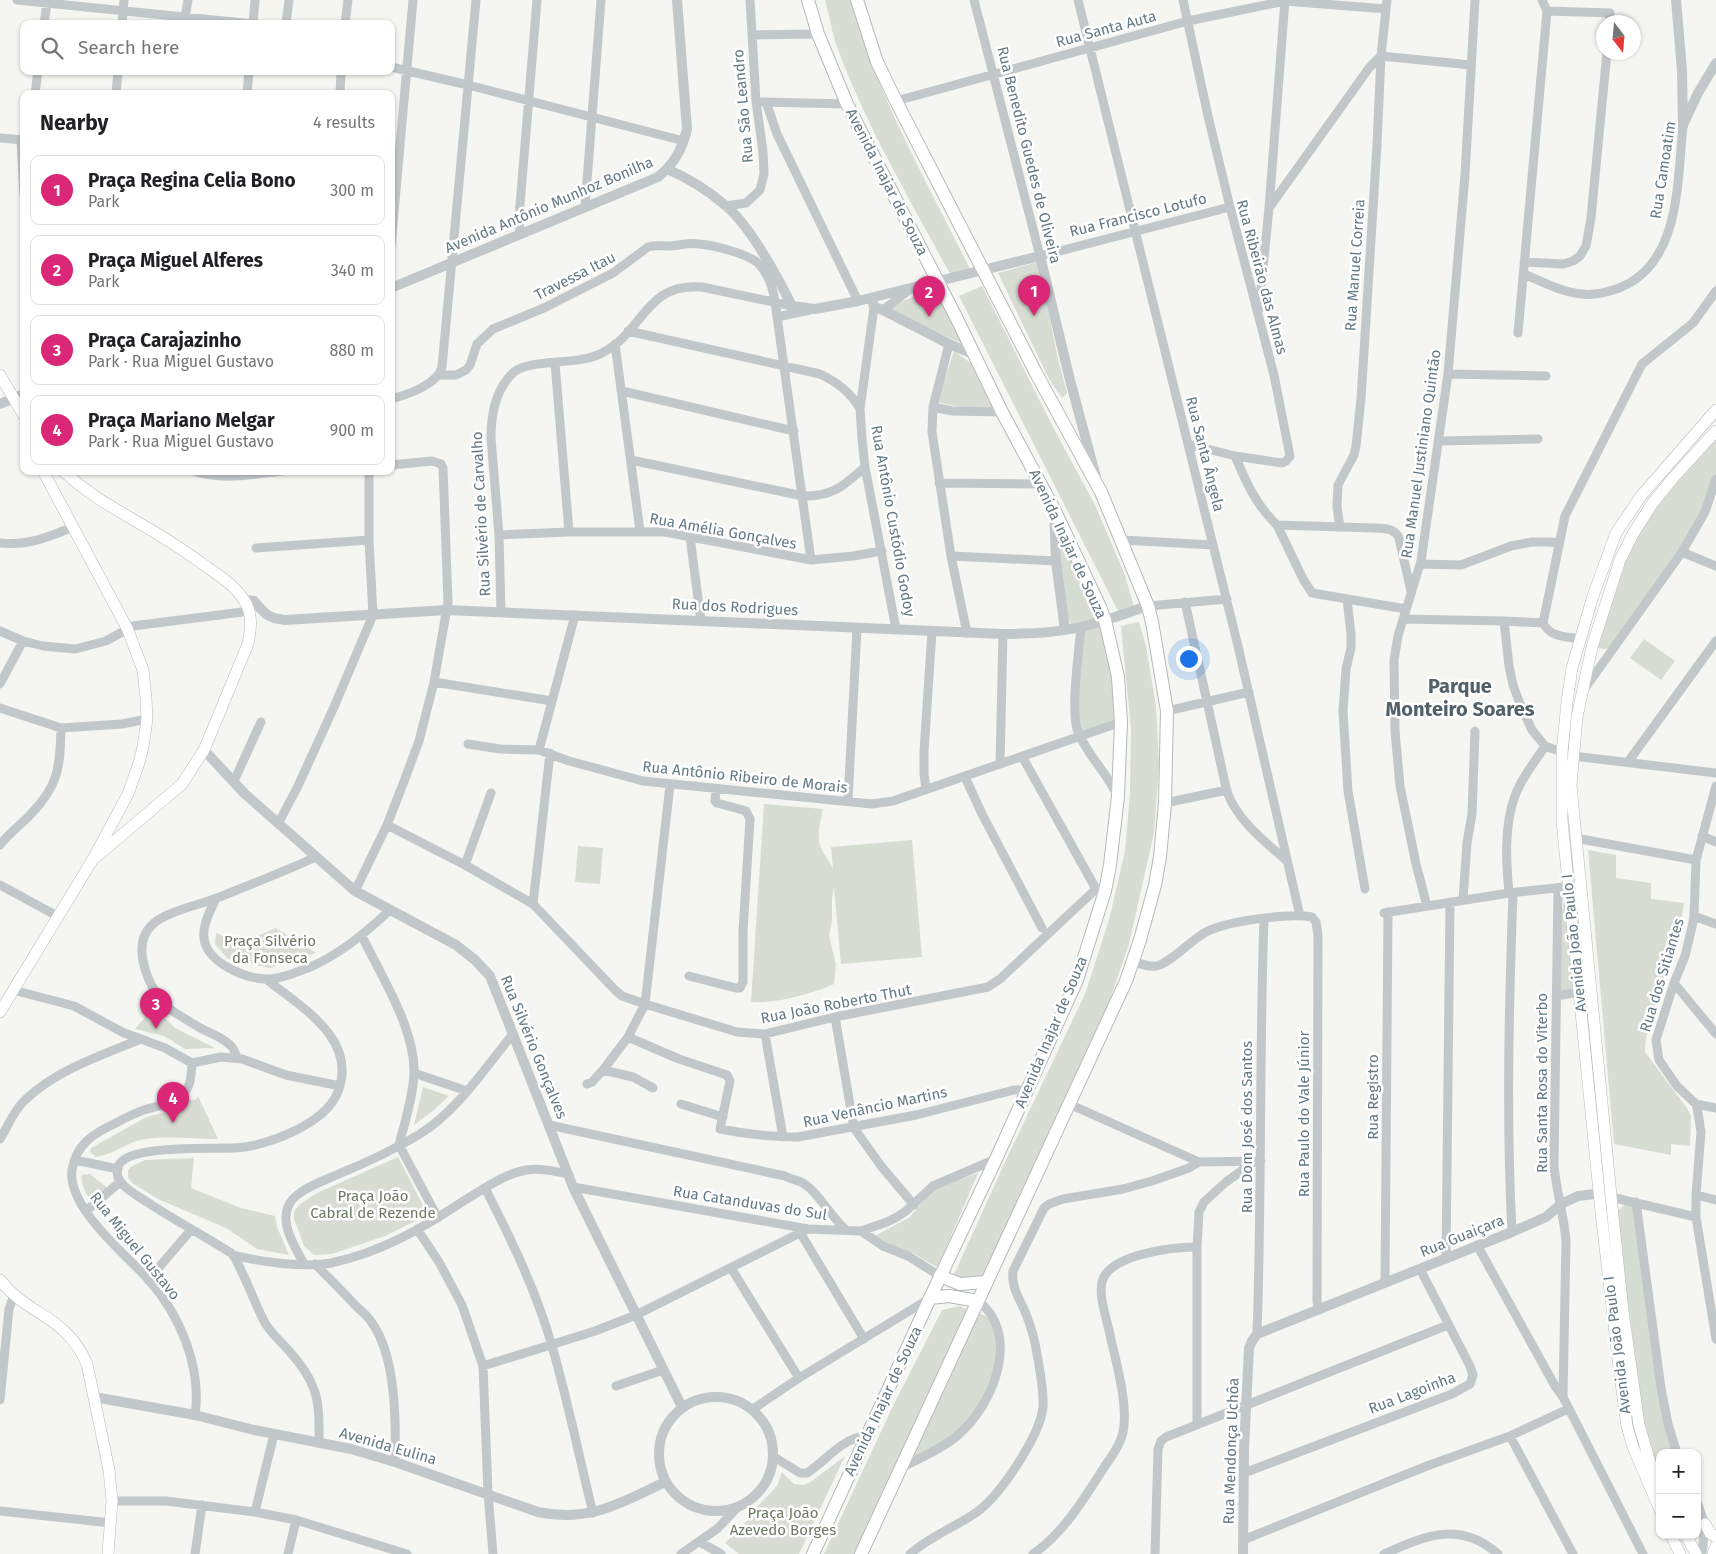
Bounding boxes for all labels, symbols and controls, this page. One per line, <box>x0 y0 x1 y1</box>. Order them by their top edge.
street label: Rua Santa Auta <box>1054 7 1158 51</box>
north arrow <box>1596 15 1641 60</box>
search box <box>20 20 395 75</box>
icon: search <box>38 34 66 62</box>
text: Search here <box>78 36 179 59</box>
street label: Rua Benedito Guedes de Oliveira <box>993 45 1065 265</box>
street label: Rua São Leandro <box>729 48 757 164</box>
street label: Avenida Inajar de Souza <box>842 105 932 259</box>
text: Nearby <box>40 110 108 136</box>
text: 4 results <box>313 113 375 132</box>
street label: Rua Camoatim <box>1646 120 1680 220</box>
street label: Avenida Antônio Munhoz Bonilha <box>442 153 656 257</box>
text: Praça Regina Celia Bono <box>88 169 296 192</box>
text: 1 <box>53 181 61 200</box>
text: 300 m <box>330 181 374 200</box>
street label: Rua Francisco Lotufo <box>1068 189 1208 241</box>
text: Park <box>88 192 120 211</box>
street label: Rua Ribeirão das Almas <box>1233 198 1291 356</box>
street label: Rua Manuel Correia <box>1341 198 1369 332</box>
street label: Travessa Itau <box>531 248 619 304</box>
text: Praça Miguel Alferes <box>88 249 263 272</box>
text: 2 <box>53 261 61 280</box>
text: 340 m <box>331 261 374 280</box>
text: Park <box>88 272 120 291</box>
pin: 1 <box>1018 275 1050 316</box>
pin: 2 <box>913 276 945 317</box>
text: Praça Carajazinho <box>88 329 241 352</box>
text: 3 <box>53 341 61 360</box>
text: 880 m <box>329 341 374 360</box>
street label: Rua Manuel Justiniano Quintão <box>1397 348 1445 560</box>
text: Park · Rua Miguel Gustavo <box>88 352 274 371</box>
street label: Rua Santa Ângela <box>1182 395 1228 513</box>
text: Praça Mariano Melgar <box>88 409 275 432</box>
text: 4 <box>52 421 62 440</box>
text: 900 m <box>330 421 374 440</box>
street label: Rua Antônio Custódio Godoy <box>867 424 919 619</box>
street label: Rua Silvério de Carvalho <box>468 431 494 597</box>
text: Park · Rua Miguel Gustavo <box>88 432 274 451</box>
street label: Avenida Inajar de Souza <box>1025 466 1111 622</box>
street label: Rua Amélia Gonçalves <box>648 509 798 553</box>
street label: Rua dos Rodrigues <box>671 595 799 619</box>
your location <box>1176 646 1202 672</box>
district label: Parque Monteiro Soares <box>1386 674 1535 721</box>
street label: Rua Antônio Ribeiro de Morais <box>642 757 848 797</box>
street label: Avenida João Paulo I <box>1558 873 1590 1013</box>
street label: Rua dos Sitiantes <box>1636 916 1688 1034</box>
park label: Praça Silvério da Fonseca <box>224 932 316 967</box>
street label: Avenida Inajar de Souza <box>1011 954 1091 1110</box>
street label: Rua Silvério Gonçalves <box>497 972 571 1122</box>
street label: Rua João Roberto Thut <box>759 980 913 1027</box>
pin: 3 <box>140 988 172 1029</box>
street label: Rua Santa Rosa do Viterbo <box>1533 993 1551 1173</box>
street label: Rua Paulo do Vale Júnior <box>1295 1031 1313 1197</box>
street label: Rua Dom José dos Santos <box>1238 1041 1256 1213</box>
street label: Rua Registro <box>1364 1054 1382 1140</box>
pin: 4 <box>157 1082 189 1123</box>
street label: Rua Venâncio Martins <box>801 1083 949 1131</box>
street label: Rua Catanduvas do Sul <box>672 1182 829 1224</box>
park label: Praça João Cabral de Rezende <box>310 1187 436 1222</box>
street label: Rua Miguel Gustavo <box>86 1189 184 1303</box>
street label: Rua Guaiçara <box>1417 1211 1507 1261</box>
street label: Avenida João Paulo I <box>1600 1275 1634 1415</box>
street label: Avenida Inajar de Souza <box>840 1323 926 1479</box>
street label: Rua Lagoinha <box>1366 1368 1458 1418</box>
street label: Rua Mendonça Uchôa <box>1219 1377 1243 1525</box>
street label: Avenida Eulina <box>337 1424 439 1468</box>
map controls <box>1656 1449 1701 1539</box>
button: + <box>1656 1449 1701 1494</box>
button: − <box>1656 1494 1701 1539</box>
park label: Praça João Azevedo Borges <box>730 1504 836 1539</box>

